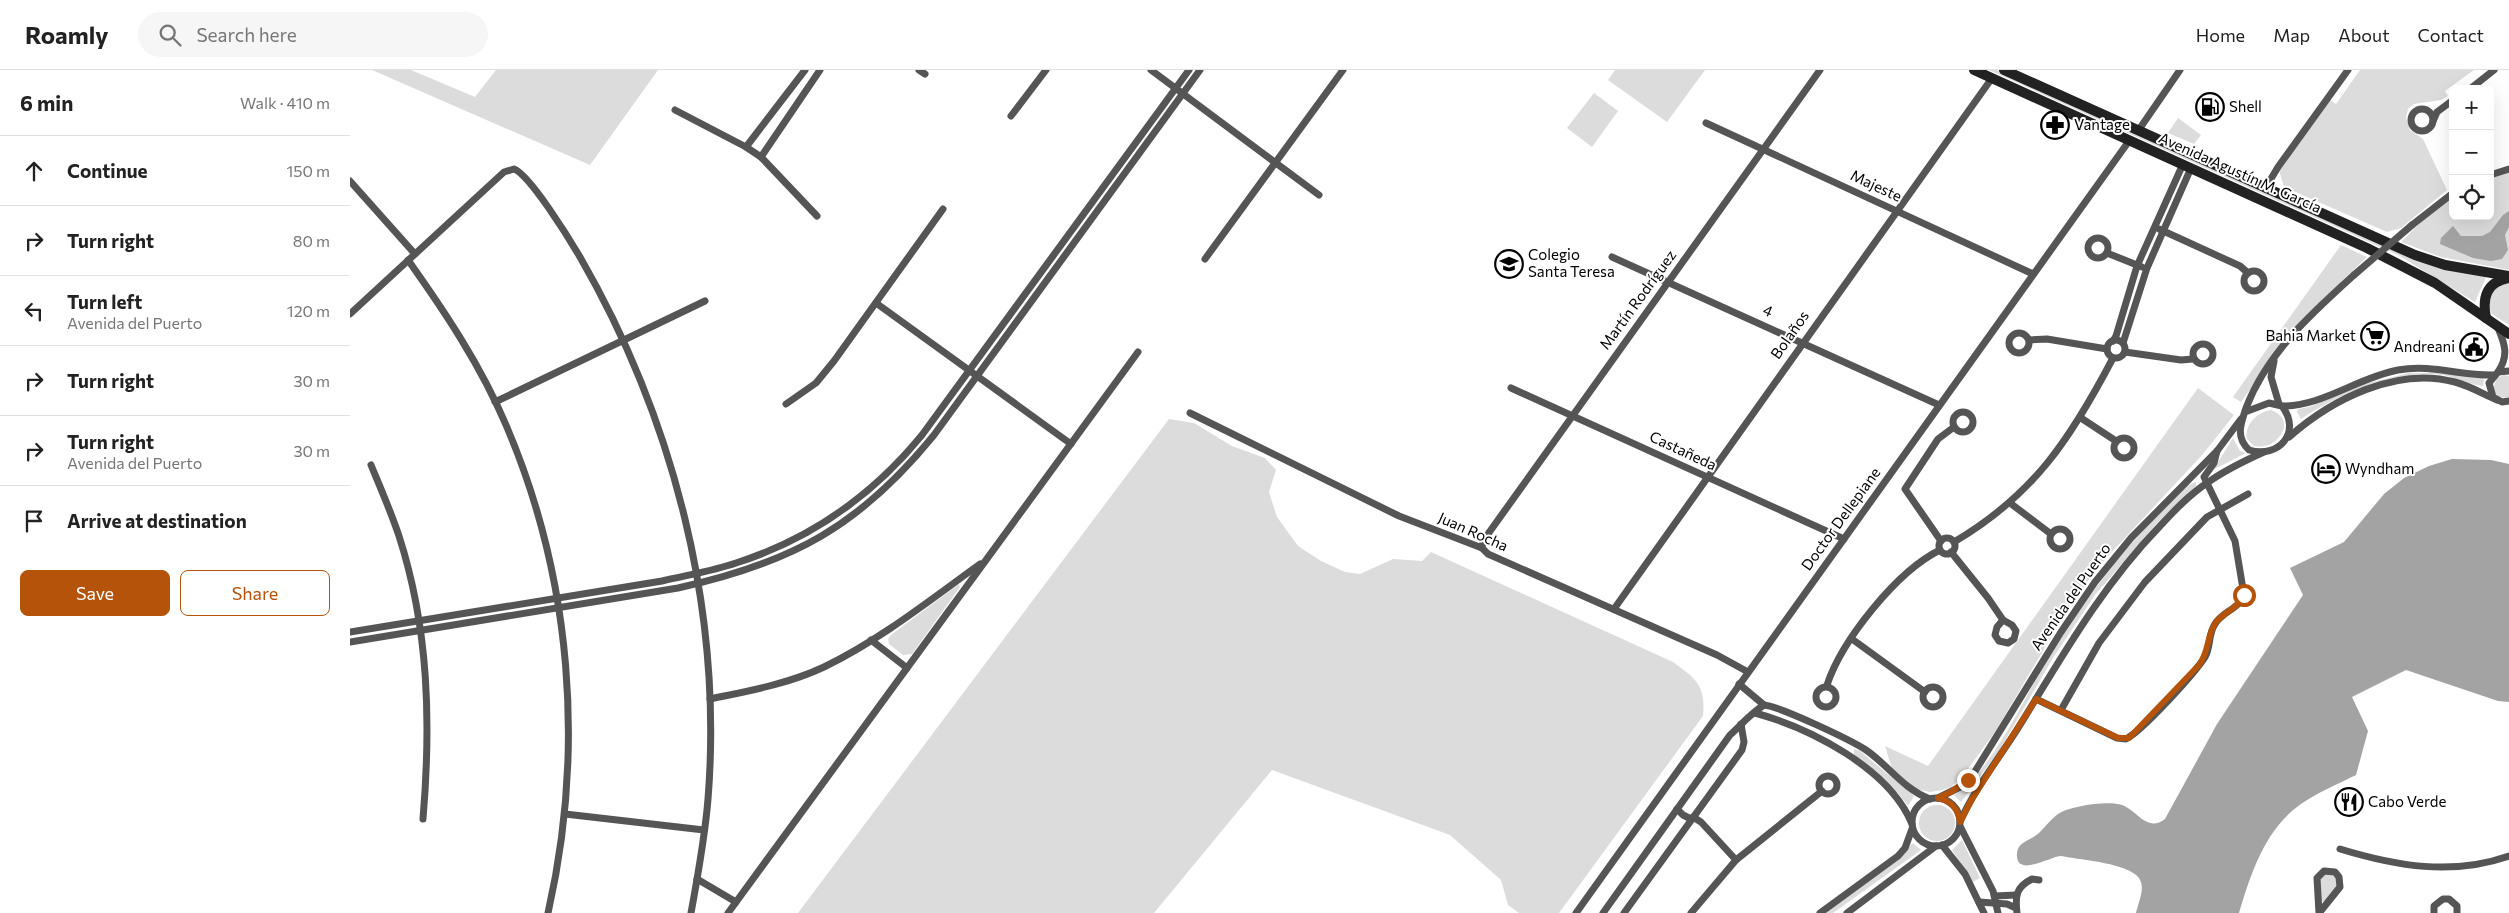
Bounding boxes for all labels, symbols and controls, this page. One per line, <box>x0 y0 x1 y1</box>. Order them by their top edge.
search box <box>138 12 488 57</box>
text: Roamly <box>25 20 108 49</box>
icon: search <box>156 21 184 49</box>
text: Search here <box>196 23 297 46</box>
text: Home <box>2196 24 2245 46</box>
text: Map <box>2273 24 2310 46</box>
text: About <box>2338 24 2390 46</box>
text: Contact <box>2418 24 2484 46</box>
map controls <box>2449 85 2494 220</box>
button: + <box>2449 85 2494 130</box>
text: 6 min <box>20 90 73 115</box>
fuel station icon: Shell <box>2195 92 2225 122</box>
text: Walk · 410 m <box>240 93 330 112</box>
place label: Shell <box>2229 97 2262 115</box>
pharmacy icon: Vantage <box>2040 110 2070 140</box>
place label: Vantage <box>2074 115 2130 133</box>
street label: Avenida Agustín M. García <box>2156 128 2325 216</box>
button: − <box>2449 130 2494 175</box>
icon: ahead <box>20 157 48 185</box>
text: Continue <box>67 159 147 182</box>
text: 150 m <box>287 161 330 180</box>
street label: Majeste <box>1848 165 1905 205</box>
button: locate <box>2449 175 2494 220</box>
icon: right <box>20 227 48 255</box>
text: Turn right <box>67 229 154 252</box>
text: 80 m <box>293 231 330 250</box>
place label: Colegio Santa Teresa <box>1528 245 1615 280</box>
street label: Martín Rodríguez <box>1595 246 1679 353</box>
school or university icon: Colegio Santa Teresa <box>1494 249 1524 279</box>
text: Turn left <box>67 290 142 313</box>
icon: left <box>20 297 48 325</box>
street label: 4 <box>1761 300 1776 320</box>
text: 120 m <box>287 301 330 320</box>
street label: Bolaños <box>1766 307 1812 362</box>
text: Avenida del Puerto <box>67 313 202 332</box>
supermarket icon: Bahia Market <box>2360 321 2390 351</box>
place label: Bahia Market <box>2266 326 2356 344</box>
public building icon: Andreani <box>2459 332 2489 362</box>
place label: Andreani <box>2393 337 2455 355</box>
icon: right <box>20 367 48 395</box>
text: Turn right <box>67 369 154 392</box>
text: 30 m <box>293 371 330 390</box>
street label: Castañeda <box>1647 427 1720 473</box>
text: Turn right <box>67 430 154 453</box>
icon: right <box>20 437 48 465</box>
text: 30 m <box>293 441 330 460</box>
text: Avenida del Puerto <box>67 453 202 472</box>
hotel icon: Wyndham <box>2311 454 2341 484</box>
place label: Wyndham <box>2345 459 2414 477</box>
street label: Doctor Dellepiane <box>1797 463 1884 573</box>
icon: arrive <box>20 507 48 535</box>
street label: Juan Rocha <box>1436 508 1511 554</box>
text: Arrive at destination <box>67 509 247 532</box>
street label: Avenida del Puerto <box>2026 539 2114 654</box>
button: Save <box>20 570 170 616</box>
button: Share <box>180 570 330 616</box>
route start <box>2233 584 2256 607</box>
route end <box>1957 769 1980 792</box>
restaurant icon: Cabo Verde <box>2334 787 2364 817</box>
place label: Cabo Verde <box>2368 792 2446 810</box>

